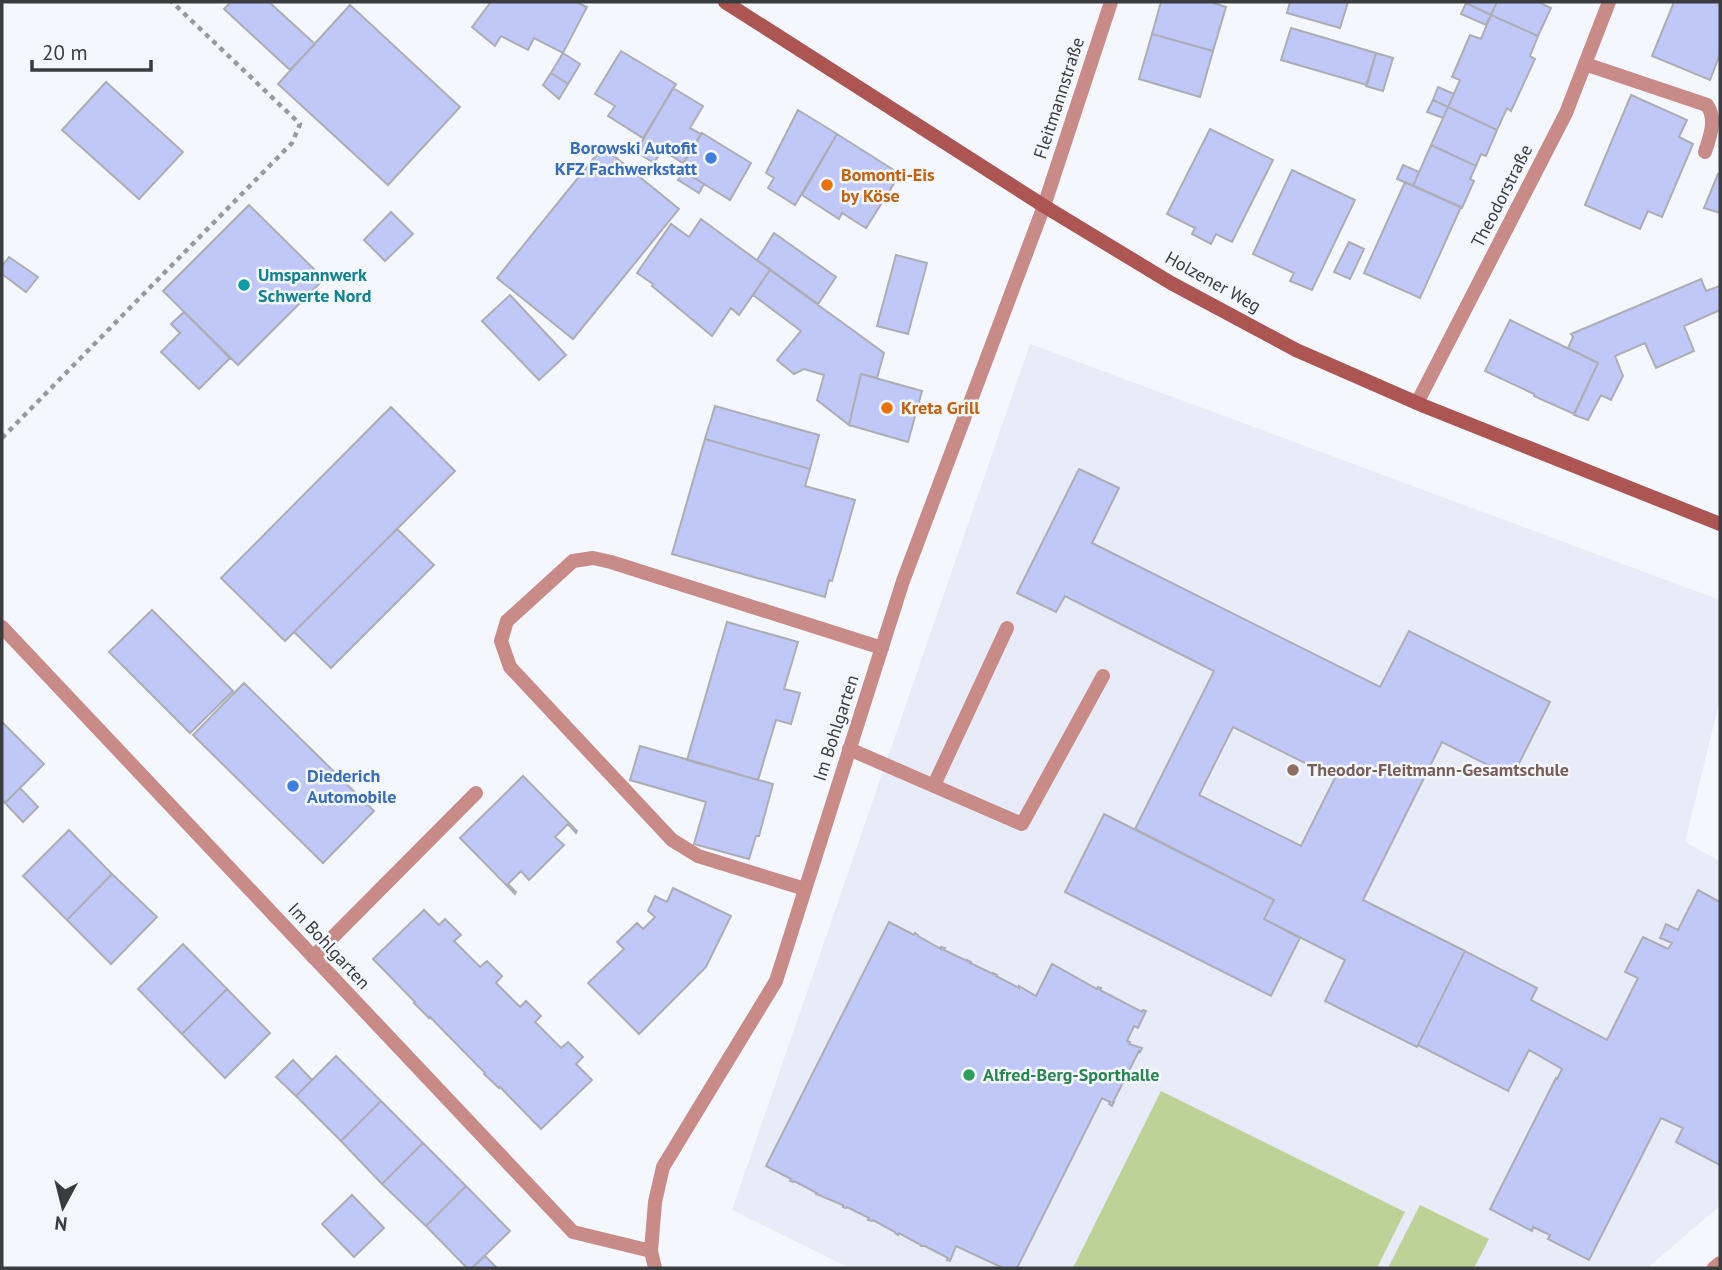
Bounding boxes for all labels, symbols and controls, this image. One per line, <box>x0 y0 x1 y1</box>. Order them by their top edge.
scale bar <box>32 28 150 72</box>
street label: Fleitmannstraße <box>1028 34 1089 162</box>
text: 20 m <box>42 39 88 66</box>
place label: Borowski Autofit KFZ Fachwerkstatt <box>555 136 698 180</box>
street label: Theodorstraße <box>1466 140 1537 251</box>
marker: Borowski Autofit KFZ Fachwerkstatt <box>703 150 719 166</box>
place label: Bomonti-Eis by Köse <box>841 163 935 207</box>
marker: Bomonti-Eis by Köse <box>819 177 835 193</box>
street label: Holzener Weg <box>1161 246 1265 317</box>
place label: Umspannwerk Schwerte Nord <box>258 263 371 307</box>
marker: Umspannwerk Schwerte Nord <box>236 277 252 293</box>
place label: Kreta Grill <box>901 396 980 419</box>
marker: Kreta Grill <box>879 400 895 416</box>
street label: Im Bohlgarten <box>808 672 863 784</box>
place label: Theodor-Fleitmann-Gesamtschule <box>1307 758 1569 781</box>
marker: Theodor-Fleitmann-Gesamtschule <box>1285 762 1301 778</box>
place label: Diederich Automobile <box>307 764 397 808</box>
marker: Diederich Automobile <box>285 778 301 794</box>
street label: Im Bohlgarten <box>283 898 375 994</box>
place label: Alfred-Berg-Sporthalle <box>983 1063 1159 1086</box>
marker: Alfred-Berg-Sporthalle <box>961 1067 977 1083</box>
north arrow <box>28 1172 98 1242</box>
text: N <box>53 1211 69 1237</box>

